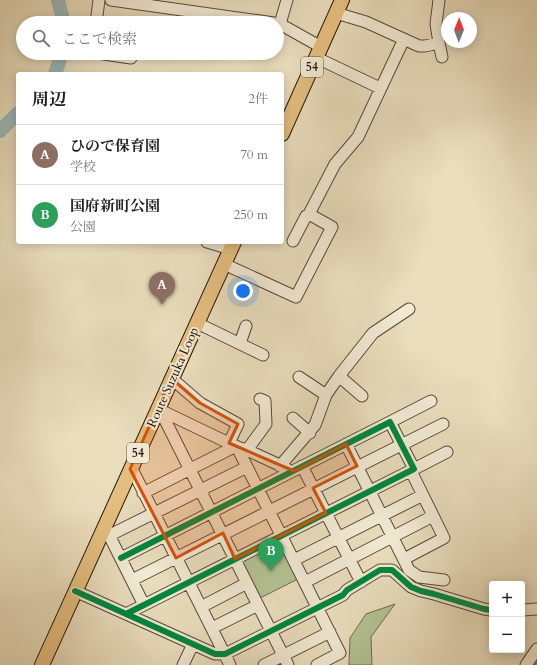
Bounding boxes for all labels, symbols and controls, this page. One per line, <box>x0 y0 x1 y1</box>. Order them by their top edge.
north arrow <box>441 12 477 48</box>
search box <box>16 16 284 60</box>
icon: search <box>30 27 52 49</box>
text: ここで検索 <box>62 29 137 49</box>
road number: 54 <box>301 57 323 77</box>
text: 周辺 <box>32 88 66 111</box>
text: 2件 <box>248 90 268 108</box>
text: ひので保育園 <box>70 136 160 156</box>
text: A <box>40 146 50 164</box>
text: 70 m <box>240 146 268 164</box>
text: 学校 <box>70 158 96 176</box>
text: 国府新町公園 <box>70 196 160 216</box>
text: B <box>40 206 50 224</box>
text: 250 m <box>234 206 268 224</box>
text: 公園 <box>70 218 96 236</box>
pin: A <box>149 272 175 305</box>
your location <box>233 281 253 301</box>
street label: Route Suzuka Loop <box>143 324 203 430</box>
road number: 54 <box>127 443 149 463</box>
pin: B <box>258 538 284 571</box>
map controls <box>489 581 525 653</box>
button: + <box>489 581 525 617</box>
button: − <box>489 617 525 653</box>

